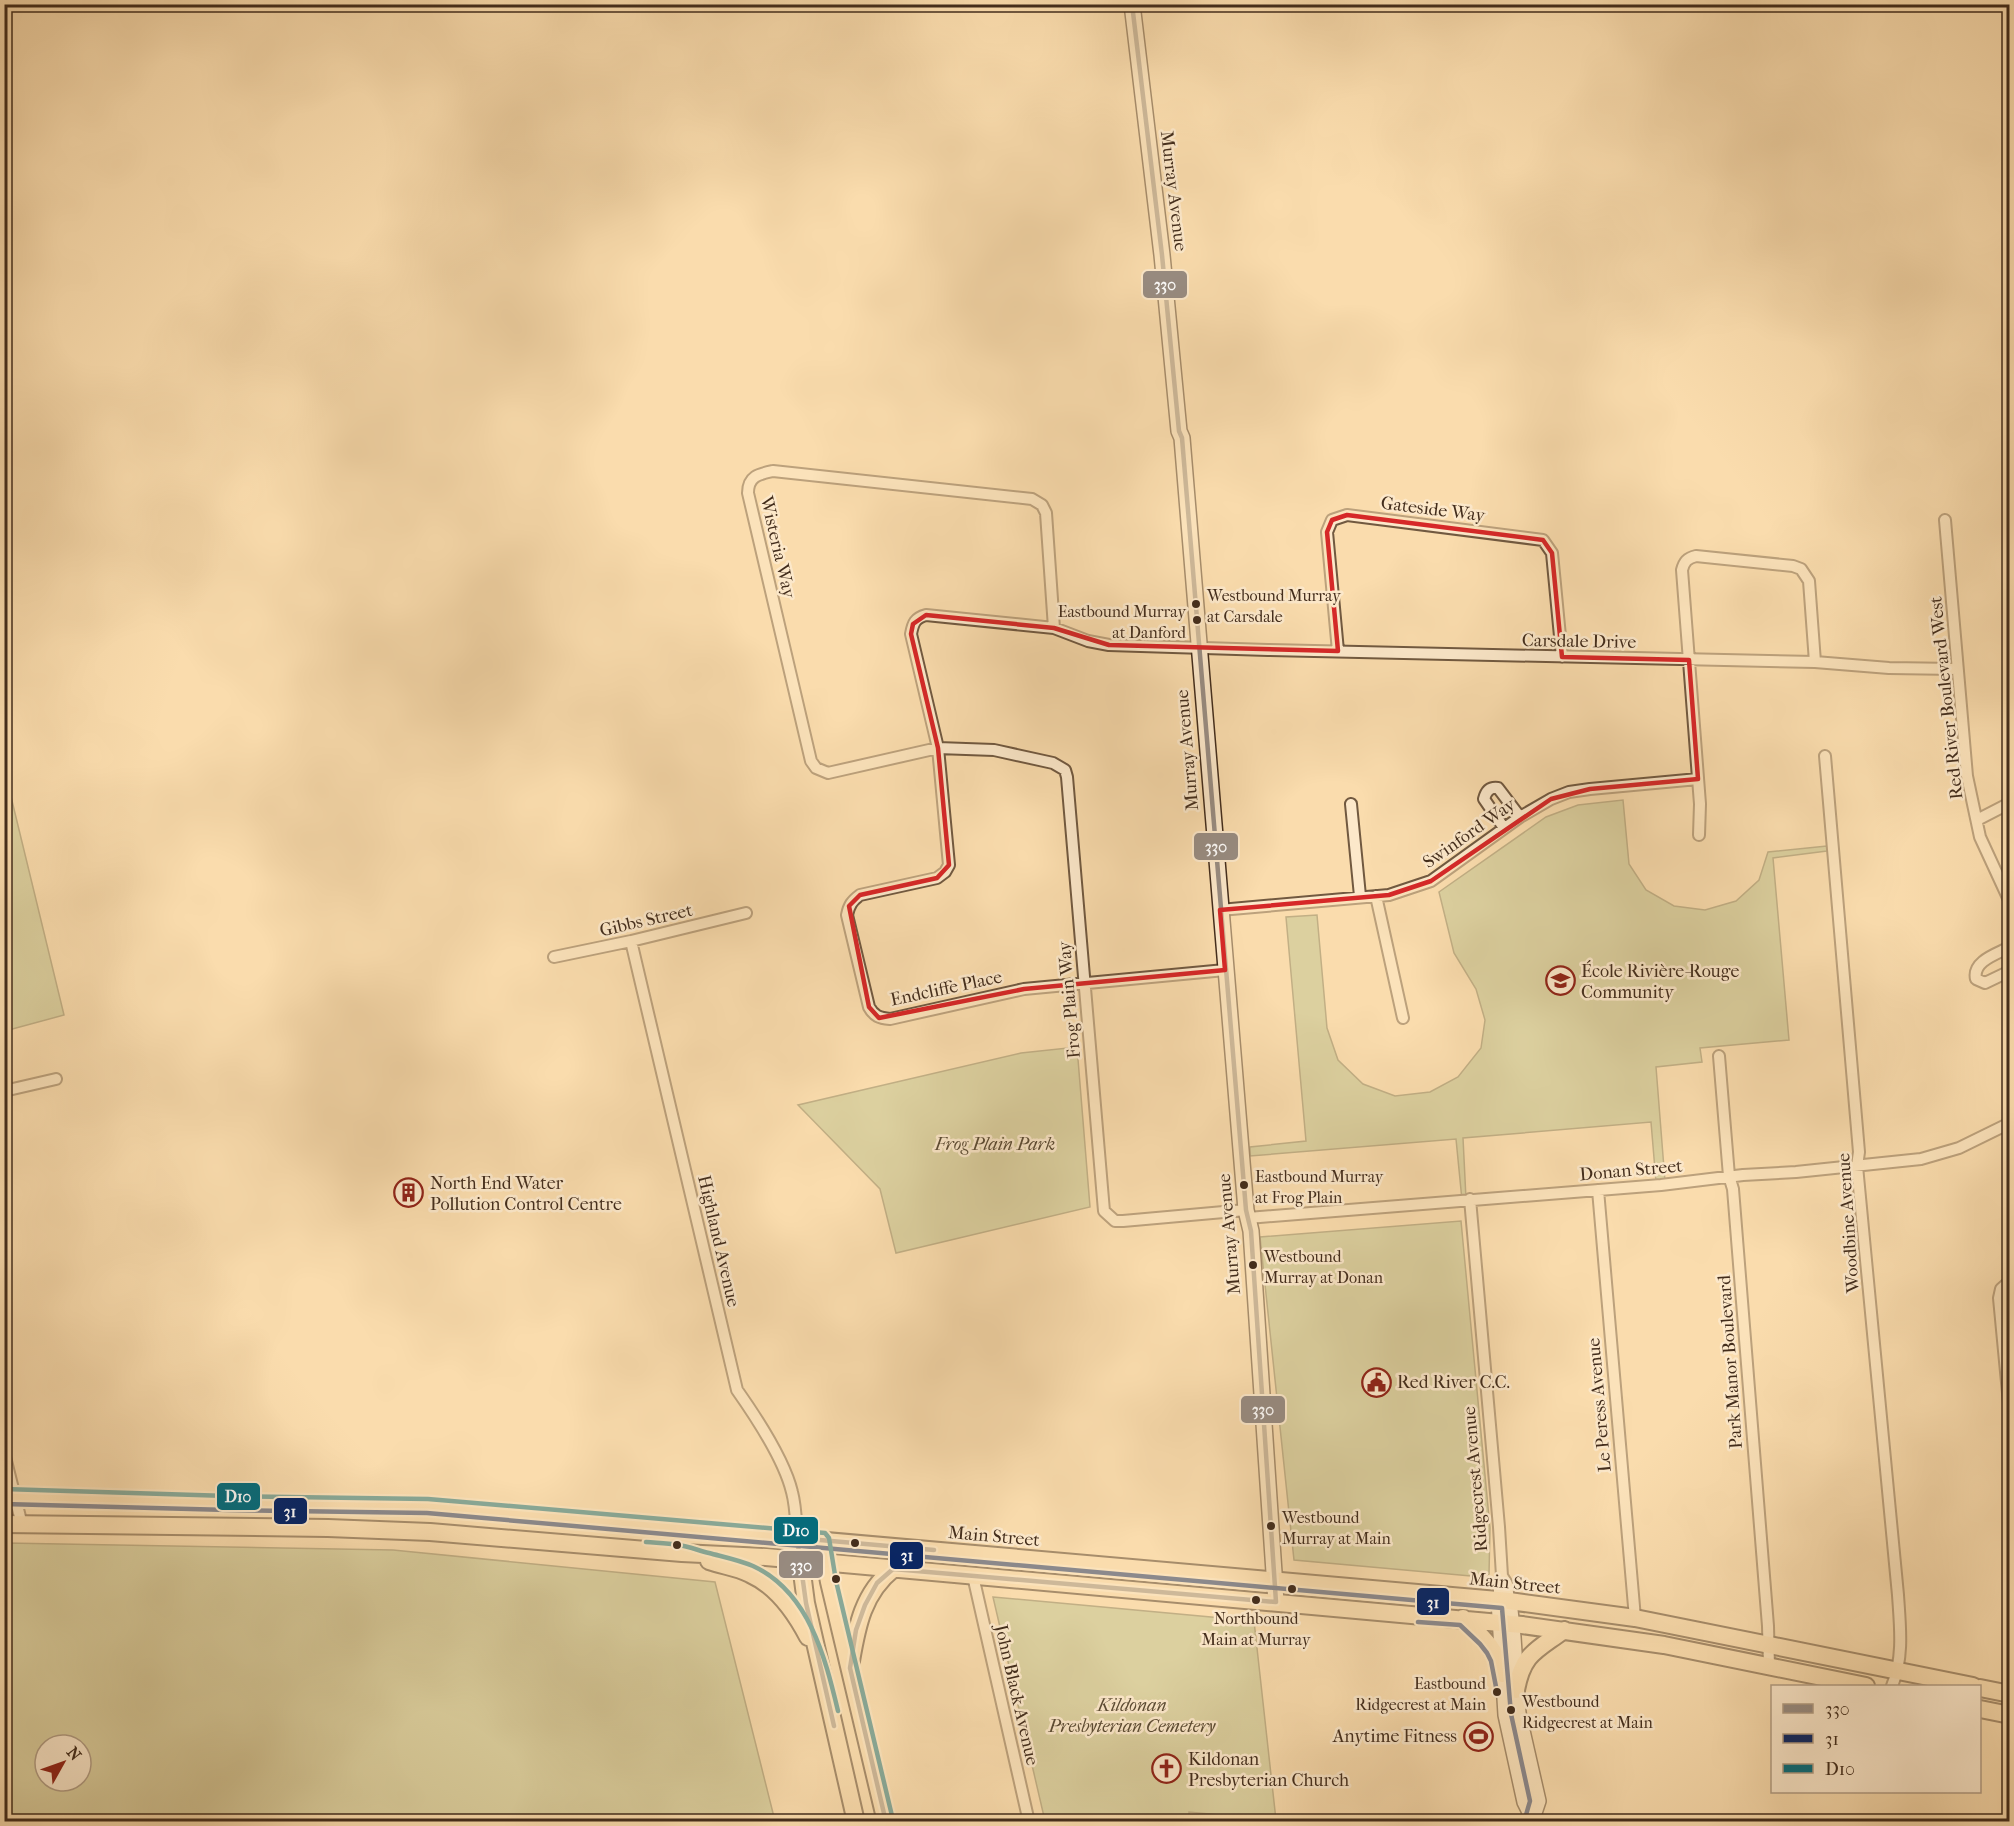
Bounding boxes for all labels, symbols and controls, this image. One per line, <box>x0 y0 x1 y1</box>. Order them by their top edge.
street label: Murray Avenue <box>1156 130 1191 253</box>
line badge: 330 <box>1142 270 1188 299</box>
text: 330 <box>1154 275 1176 295</box>
street label: Wisteria Way <box>755 493 800 602</box>
street label: Gateside Way <box>1380 493 1488 526</box>
place label: Westbound Murray at Carsdale <box>1206 586 1341 626</box>
street label: Red River Boulevard West <box>1925 595 1968 800</box>
marker: Westbound Murray at Carsdale <box>1190 598 1202 610</box>
place label: Eastbound Murray at Danford <box>1058 602 1186 642</box>
marker: Eastbound Murray at Danford <box>1191 614 1203 626</box>
street label: Carsdale Drive <box>1522 630 1636 653</box>
street label: Murray Avenue <box>1172 689 1203 811</box>
street label: Swinford Way <box>1419 793 1521 873</box>
line badge: 330 <box>1193 832 1239 861</box>
text: 330 <box>1205 837 1227 857</box>
street label: Gibbs Street <box>598 899 695 941</box>
street label: Frog Plain Way <box>1054 939 1085 1059</box>
place label: École Rivière-Rouge Community <box>1581 960 1739 1003</box>
school or university icon: École Rivière-Rouge Community <box>1544 965 1576 997</box>
street label: Endcliffe Place <box>888 966 1004 1011</box>
park label: Frog Plain Park <box>934 1134 1055 1155</box>
street label: Woodbine Avenue <box>1833 1152 1864 1295</box>
street label: Donan Street <box>1579 1155 1684 1185</box>
place label: Eastbound Murray at Frog Plain <box>1255 1167 1384 1207</box>
place label: North End Water Pollution Control Centre <box>430 1173 622 1215</box>
street label: Highland Avenue <box>693 1173 744 1309</box>
street label: Murray Avenue <box>1214 1173 1245 1295</box>
building icon: North End Water Pollution Control Centre <box>393 1177 425 1209</box>
marker: Eastbound Murray at Frog Plain <box>1238 1179 1250 1191</box>
place label: Westbound Murray at Donan <box>1263 1247 1384 1287</box>
marker: Westbound Murray at Donan <box>1247 1259 1259 1271</box>
street label: Park Manor Boulevard <box>1714 1274 1747 1450</box>
street label: Le Peress Avenue <box>1583 1337 1616 1473</box>
public building icon: Red River C.C. <box>1360 1366 1392 1398</box>
place label: Red River C.C. <box>1397 1372 1510 1393</box>
line badge: 330 <box>1240 1395 1286 1424</box>
text: 330 <box>1252 1400 1274 1420</box>
street label: Ridgecrest Avenue <box>1459 1405 1492 1553</box>
line badge: D10 <box>216 1482 261 1511</box>
text: D10 <box>225 1487 252 1506</box>
line badge: 31 <box>273 1497 308 1525</box>
text: 31 <box>284 1502 296 1522</box>
place label: Westbound Murray at Main <box>1281 1508 1392 1548</box>
line badge: D10 <box>773 1516 819 1545</box>
marker: Westbound Murray at Main <box>1265 1520 1277 1532</box>
text: D10 <box>783 1521 810 1540</box>
street label: Main Street <box>947 1522 1041 1551</box>
unlabelled marker <box>849 1537 861 1549</box>
unlabelled marker <box>671 1539 683 1551</box>
line badge: 31 <box>889 1541 924 1570</box>
text: 31 <box>901 1546 913 1566</box>
line badge: 330 <box>778 1550 824 1579</box>
text: 330 <box>790 1556 812 1576</box>
street label: Main Street <box>1468 1568 1562 1599</box>
unlabelled marker <box>830 1573 842 1585</box>
unlabelled marker <box>1286 1583 1298 1595</box>
line badge: 31 <box>1416 1587 1450 1616</box>
text: 31 <box>1427 1593 1439 1613</box>
marker: Northbound Main at Murray <box>1250 1594 1262 1606</box>
place label: Northbound Main at Murray <box>1202 1609 1311 1649</box>
street label: John Black Avenue <box>990 1621 1043 1768</box>
place label: Eastbound Ridgecrest at Main <box>1355 1674 1487 1714</box>
legend <box>1771 1685 1981 1793</box>
marker: Eastbound Ridgecrest at Main <box>1491 1686 1503 1698</box>
place label: Westbound Ridgecrest at Main <box>1521 1692 1653 1732</box>
park label: Kildonan Presbyterian Cemetery <box>1048 1695 1216 1737</box>
text: 330 <box>1825 1699 1850 1720</box>
marker: Westbound Ridgecrest at Main <box>1505 1704 1517 1716</box>
sports icon: Anytime Fitness <box>1462 1720 1494 1752</box>
place label: Anytime Fitness <box>1332 1726 1457 1747</box>
text: 31 <box>1825 1729 1839 1750</box>
north arrow <box>33 1733 93 1793</box>
text: N <box>63 1743 86 1765</box>
place label: Kildonan Presbyterian Church <box>1188 1749 1349 1791</box>
church icon: Kildonan Presbyterian Church <box>1151 1753 1183 1785</box>
text: D10 <box>1825 1759 1855 1780</box>

